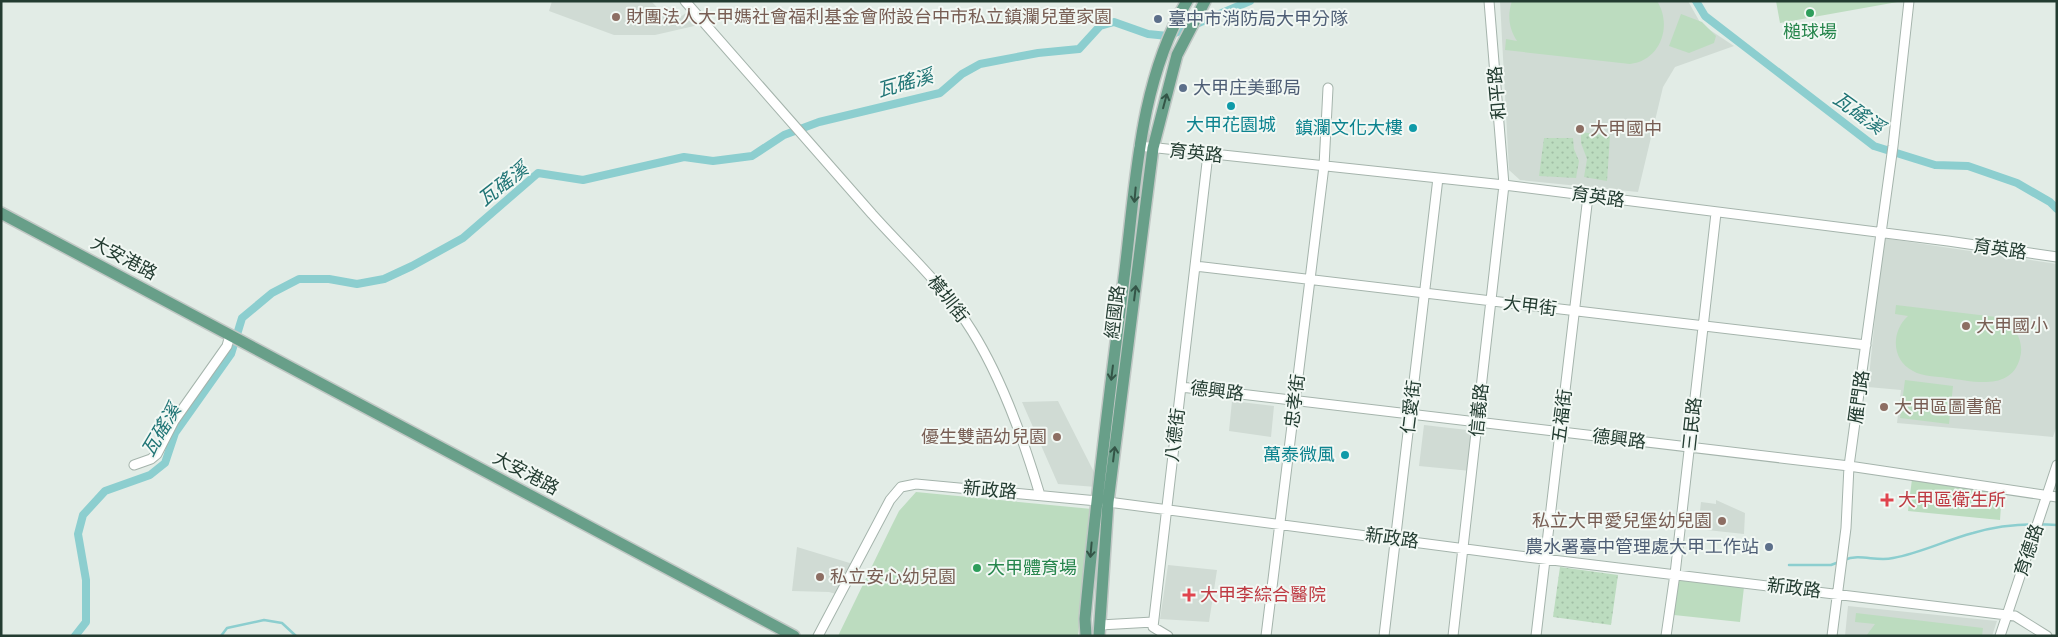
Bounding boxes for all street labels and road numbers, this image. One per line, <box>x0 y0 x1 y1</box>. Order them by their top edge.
street label: 和平路 <box>1484 65 1510 121</box>
street label: 育英路 <box>1168 139 1224 167</box>
street label: 育英路 <box>1570 182 1626 212</box>
street label: 大安港路 <box>87 231 161 285</box>
street label: 育英路 <box>1972 234 2028 264</box>
street label: 橫圳街 <box>923 271 973 327</box>
street label: 經國路 <box>1101 284 1129 340</box>
street label: 大甲街 <box>1502 292 1558 320</box>
street label: 雁門路 <box>1844 369 1874 425</box>
street label: 忠孝街 <box>1281 373 1309 429</box>
street label: 德興路 <box>1189 377 1245 405</box>
street label: 仁愛街 <box>1397 379 1425 435</box>
street label: 信義路 <box>1465 382 1493 438</box>
street label: 五福街 <box>1548 388 1576 444</box>
street label: 三民路 <box>1678 396 1706 452</box>
street label: 八德街 <box>1161 407 1189 463</box>
street label: 德興路 <box>1591 425 1647 453</box>
street label: 大安港路 <box>489 446 563 500</box>
street label: 新政路 <box>962 477 1018 503</box>
street label: 育德路 <box>2010 521 2048 579</box>
street label: 新政路 <box>1364 523 1420 553</box>
street label: 新政路 <box>1766 574 1822 602</box>

